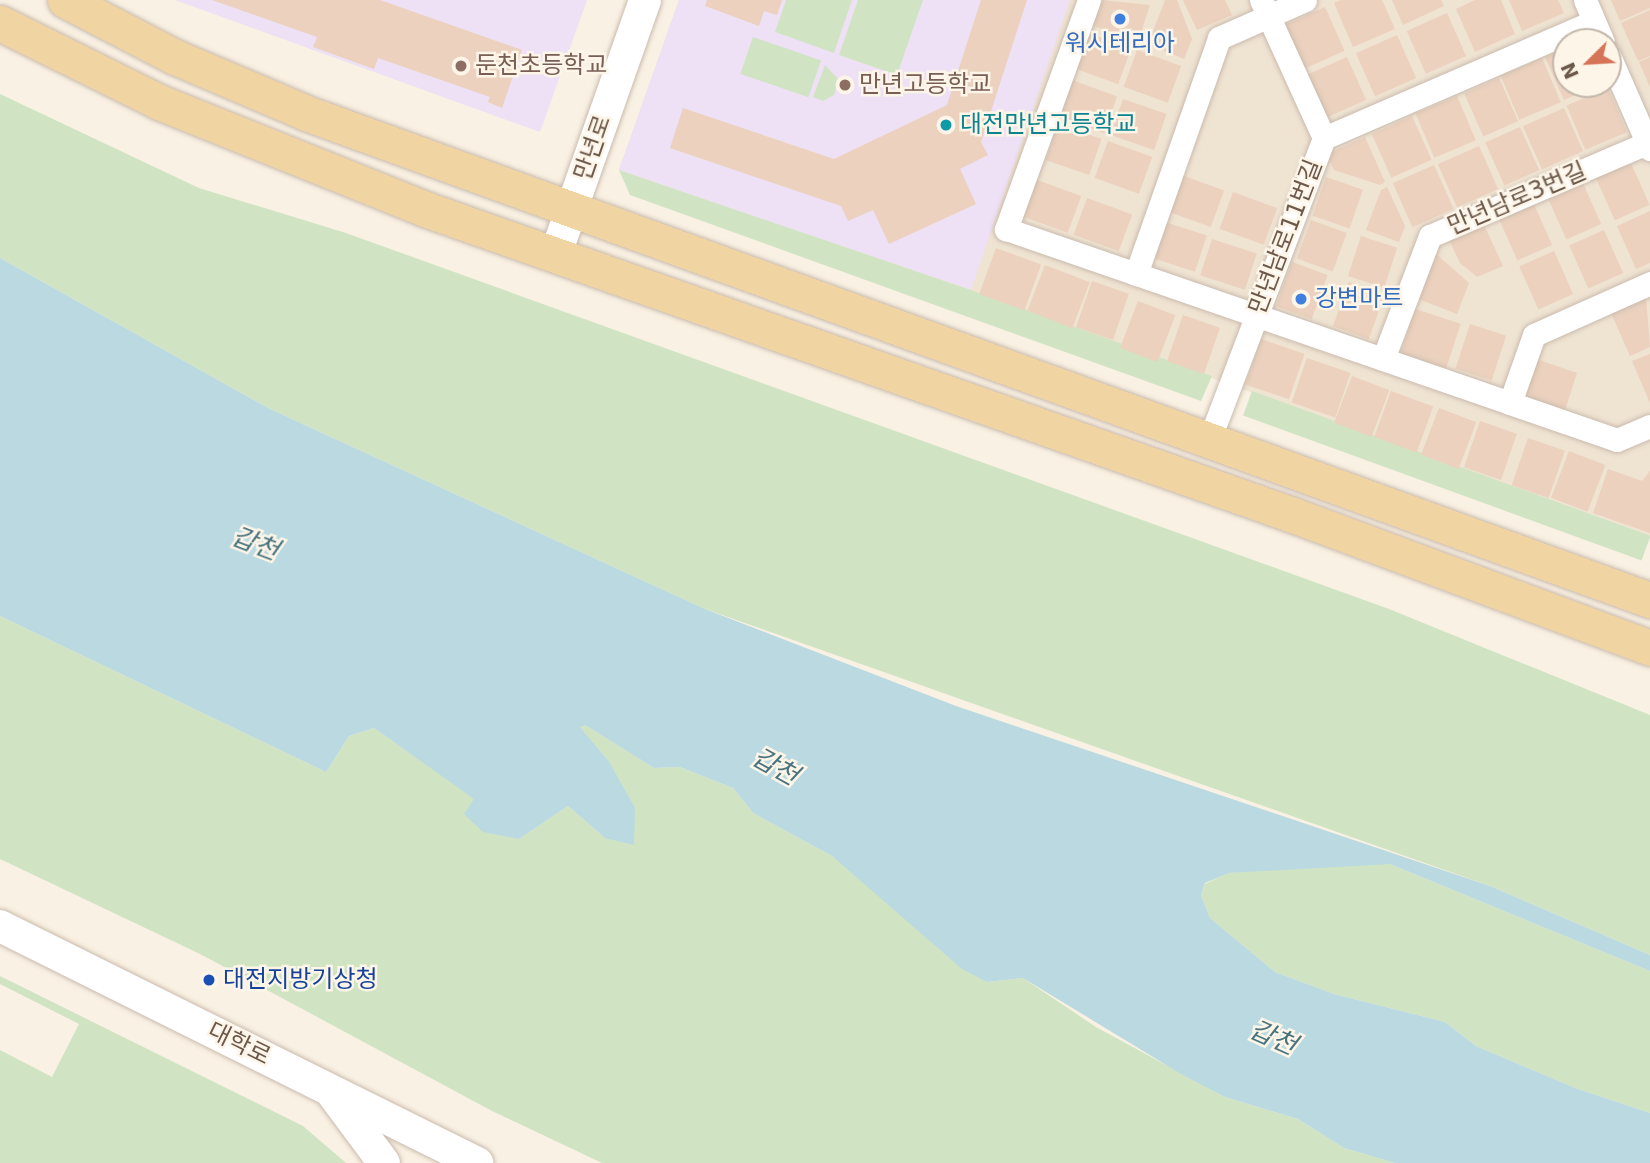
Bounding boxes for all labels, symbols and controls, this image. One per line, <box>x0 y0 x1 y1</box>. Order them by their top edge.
marker: 워시테리아 <box>1112 11 1128 27</box>
north arrow <box>1552 28 1622 98</box>
place label: 워시테리아 <box>1065 30 1175 58</box>
place label: 둔천초등학교 <box>475 52 607 80</box>
marker: 둔천초등학교 <box>453 58 469 74</box>
text: N <box>1556 59 1583 82</box>
place label: 만년고등학교 <box>859 71 991 99</box>
marker: 만년고등학교 <box>837 77 853 93</box>
place label: 대전만년고등학교 <box>960 111 1137 139</box>
street label: 만년로 <box>569 112 617 184</box>
marker: 대전만년고등학교 <box>938 117 954 133</box>
street label: 만년남로11번길 <box>1243 156 1329 318</box>
street label: 만년남로3번길 <box>1443 157 1591 241</box>
place label: 강변마트 <box>1315 285 1403 313</box>
marker: 강변마트 <box>1293 291 1309 307</box>
water label: 갑천 <box>227 521 283 567</box>
water label: 갑천 <box>747 742 803 792</box>
place label: 대전지방기상청 <box>223 966 378 994</box>
marker: 대전지방기상청 <box>201 972 217 988</box>
water label: 갑천 <box>1245 1014 1301 1062</box>
street label: 대학로 <box>203 1017 275 1071</box>

